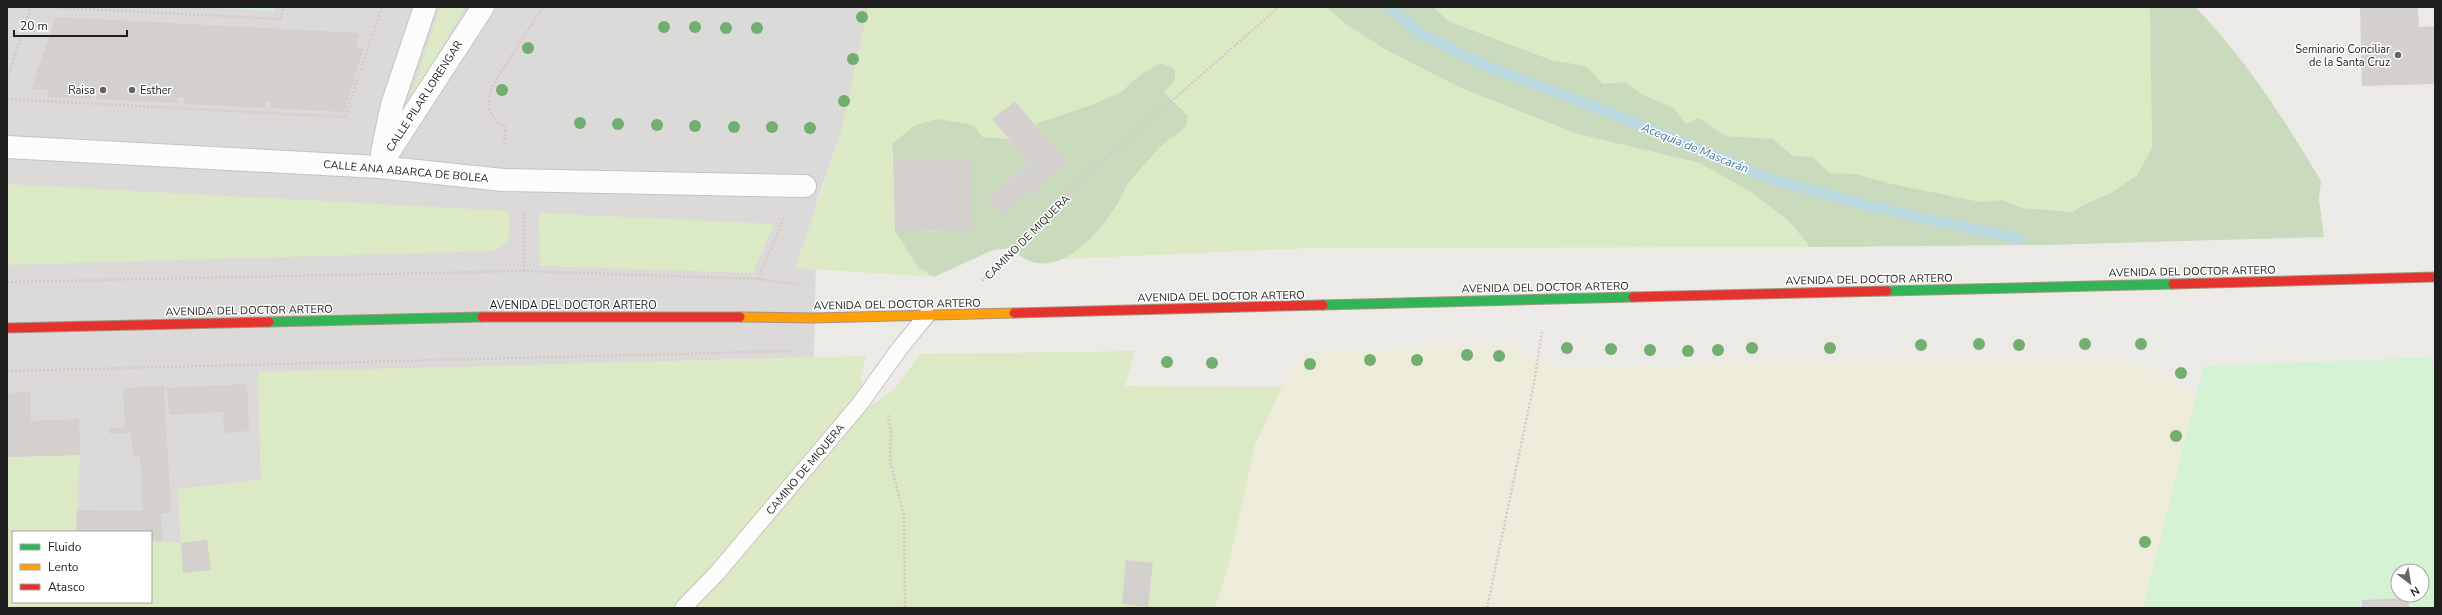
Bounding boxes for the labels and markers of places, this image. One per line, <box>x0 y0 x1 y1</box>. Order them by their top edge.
place label: Seminario Conciliar de la Santa Cruz <box>2295 42 2390 70</box>
marker: Seminario Conciliar de la Santa Cruz <box>2393 50 2403 60</box>
place label: Raisa <box>68 83 95 98</box>
place label: Esther <box>140 83 172 98</box>
marker: Raisa <box>98 85 108 95</box>
marker: Esther <box>127 85 137 95</box>

